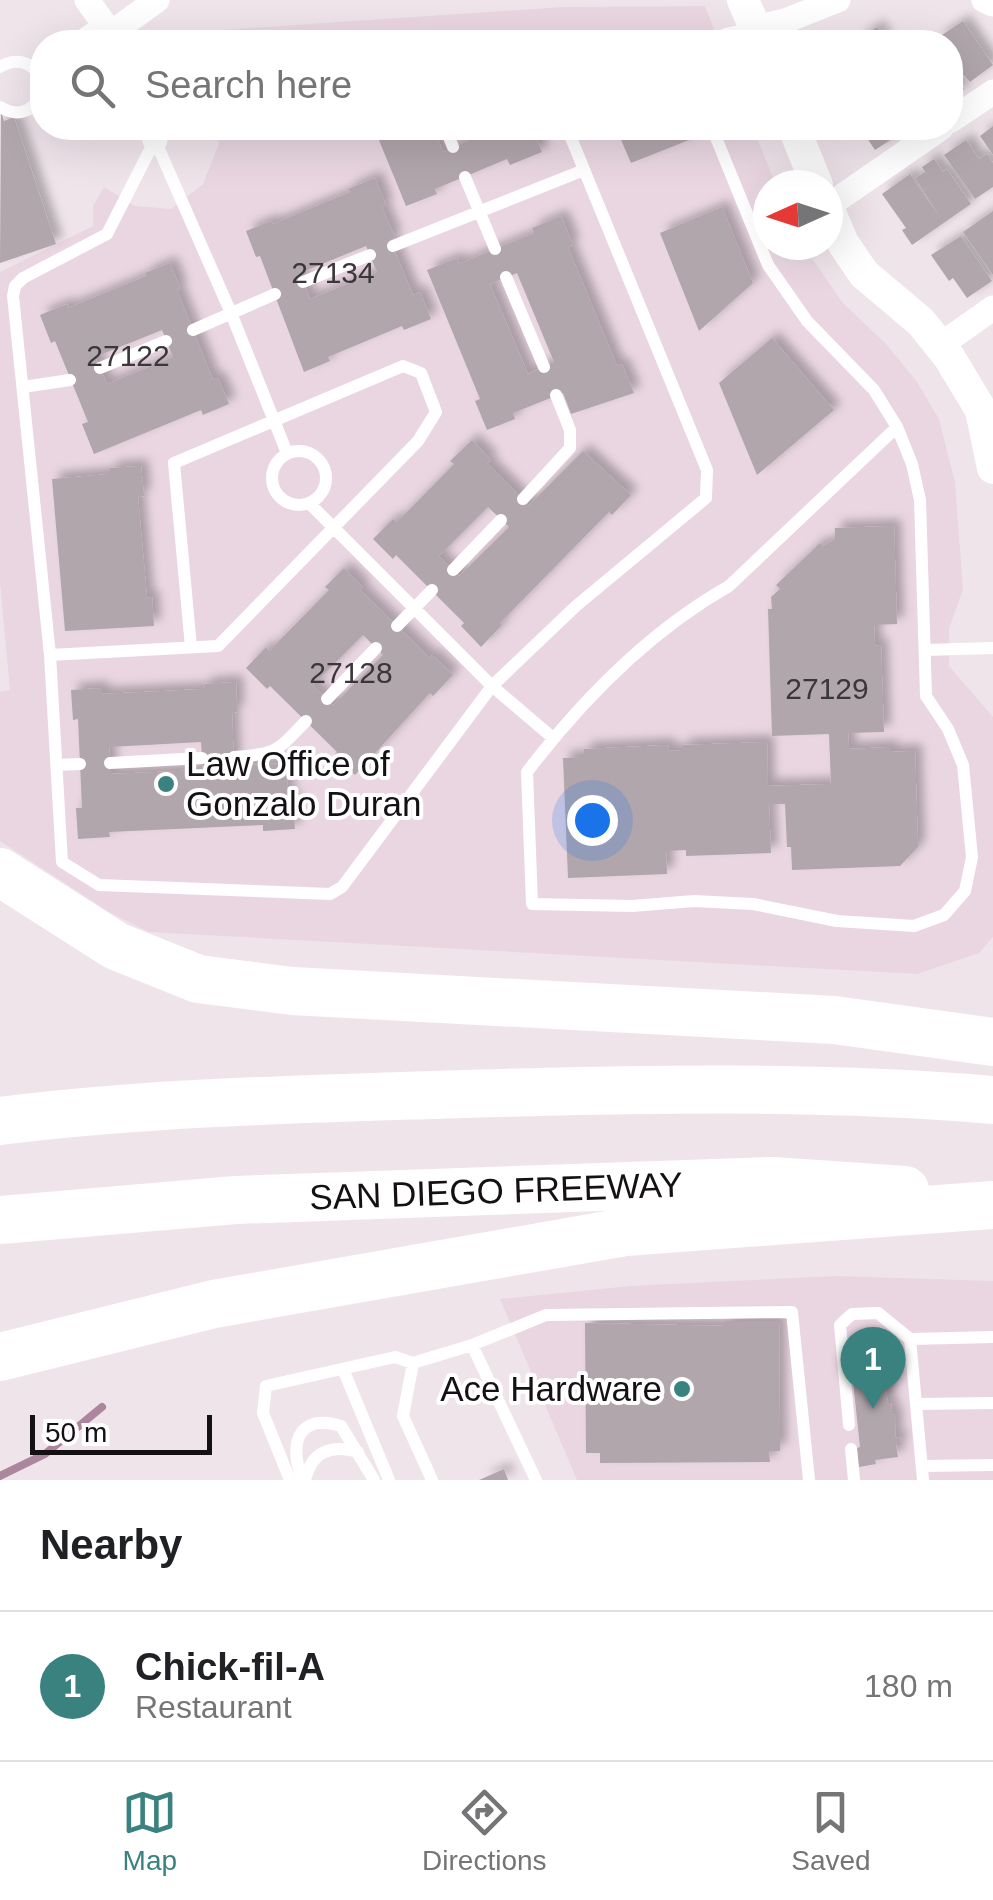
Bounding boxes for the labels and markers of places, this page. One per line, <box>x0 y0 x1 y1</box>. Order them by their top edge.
place label: Law Office of Gonzalo Duran <box>186 744 421 823</box>
marker: Law Office of Gonzalo Duran <box>155 773 177 795</box>
pin: 1 <box>840 1326 906 1409</box>
place label: Ace Hardware <box>440 1369 662 1408</box>
marker: Ace Hardware <box>671 1378 693 1400</box>

